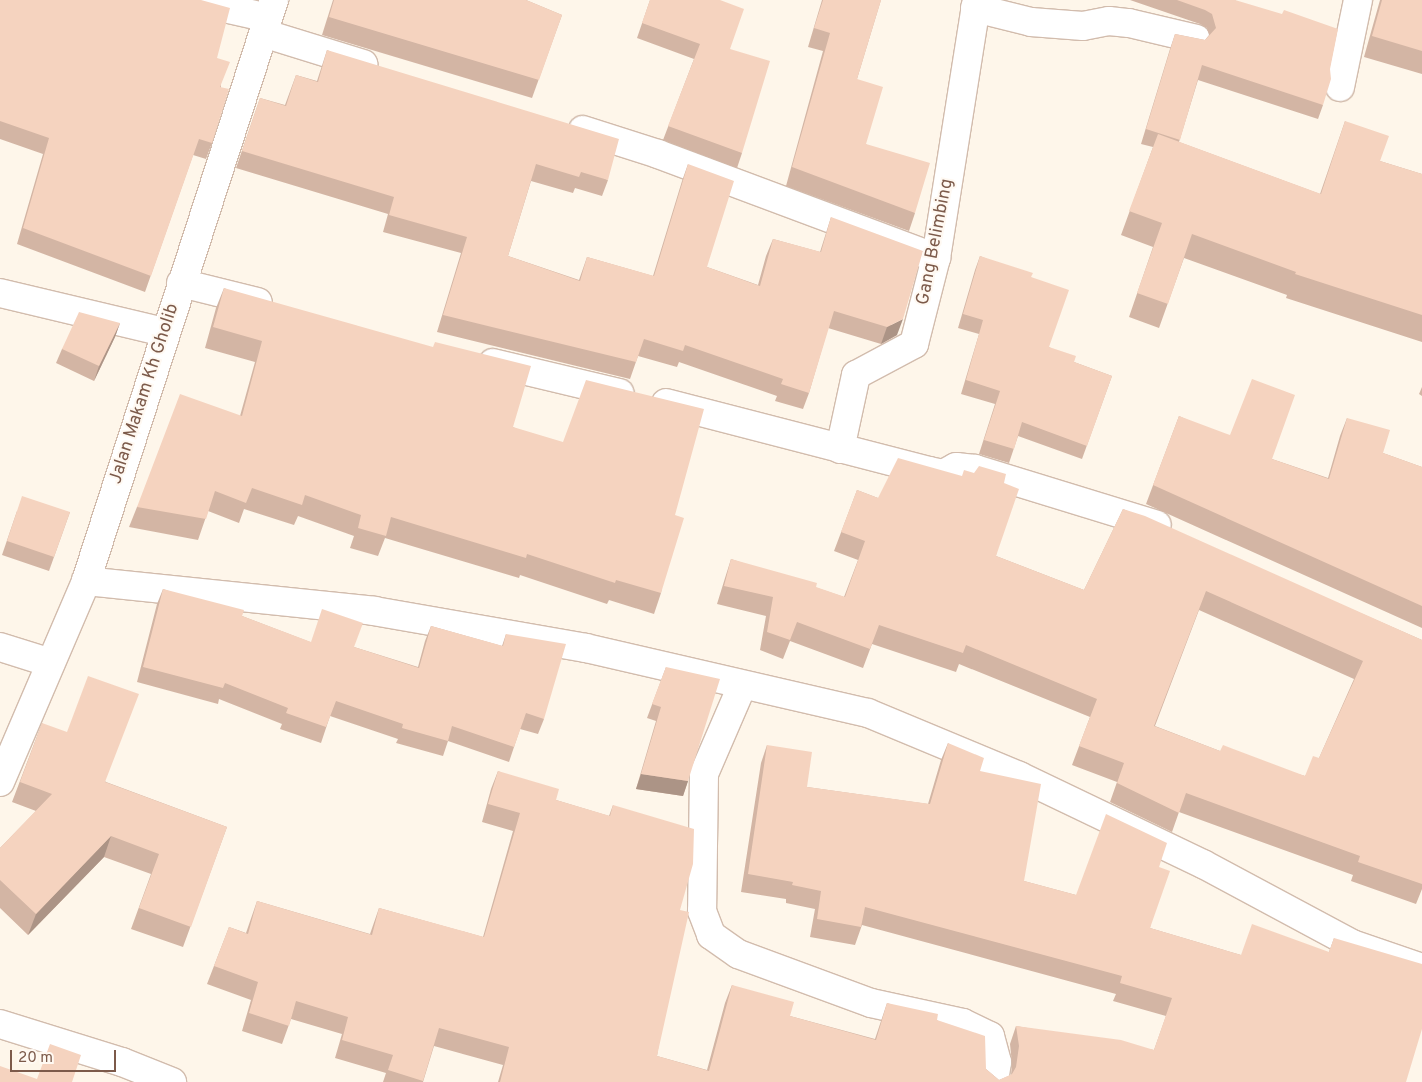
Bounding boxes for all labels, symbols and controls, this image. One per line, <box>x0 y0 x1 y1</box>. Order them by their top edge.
street label: Gang Belimbing <box>913 177 959 307</box>
street label: Jalan Makam Kh Gholib <box>106 301 184 487</box>
scale bar <box>12 1040 119 1072</box>
text: 20 m <box>18 1049 53 1068</box>

